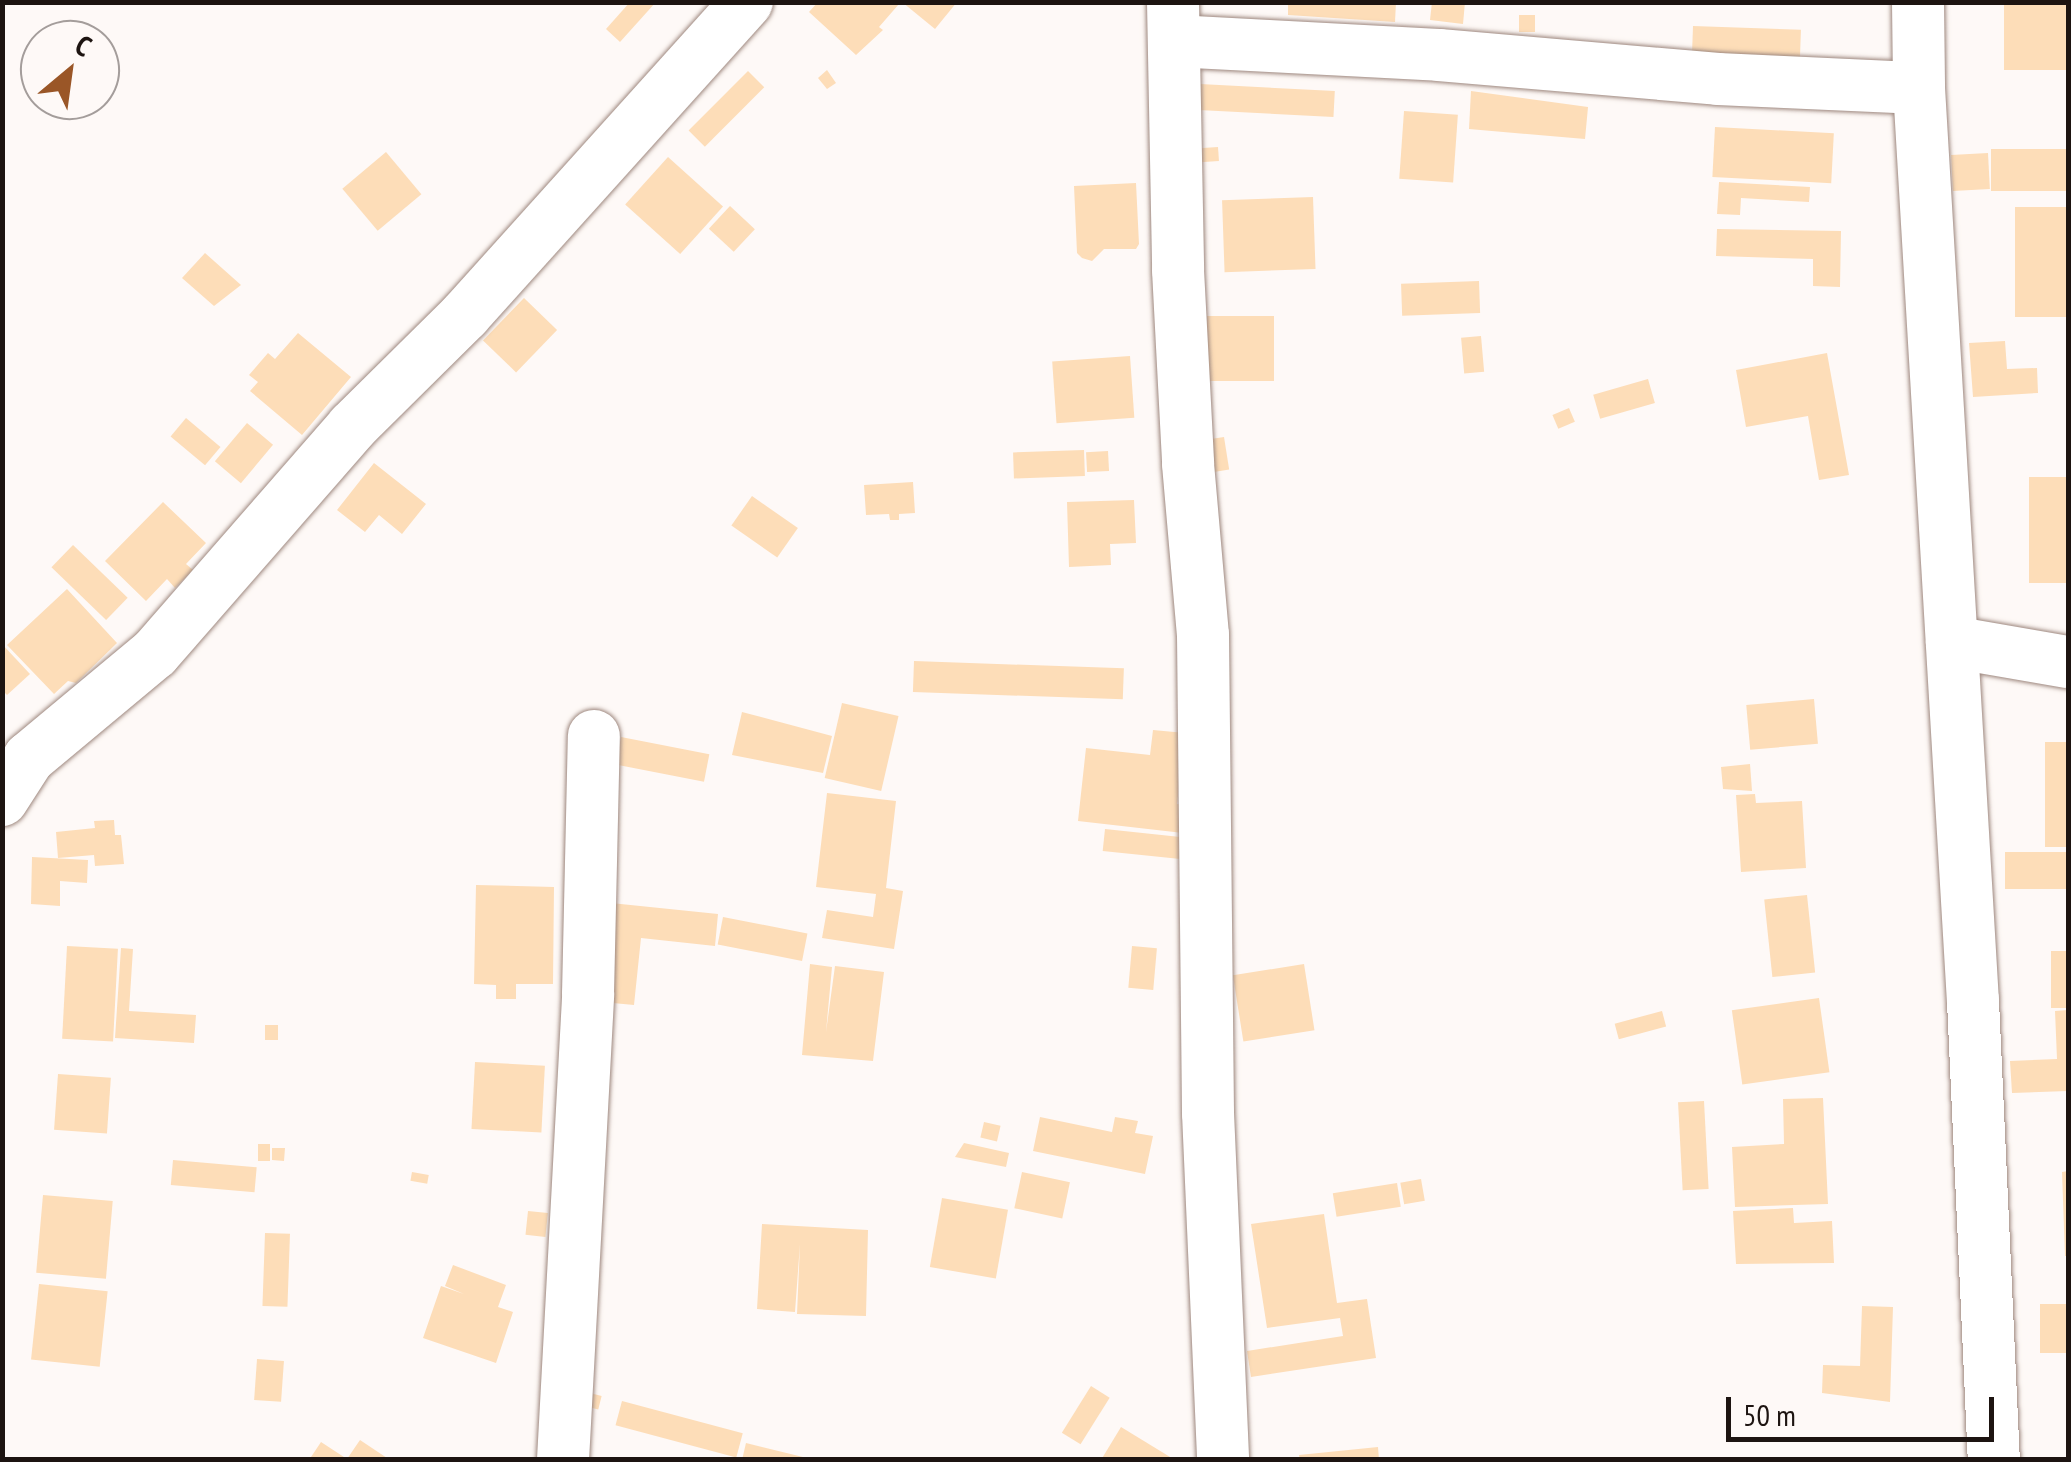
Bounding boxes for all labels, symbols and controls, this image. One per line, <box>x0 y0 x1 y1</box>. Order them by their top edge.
north arrow <box>20 20 120 120</box>
text: С <box>69 26 98 64</box>
scale bar <box>1731 1377 1998 1439</box>
text: 50 m <box>1743 1395 1796 1434</box>

